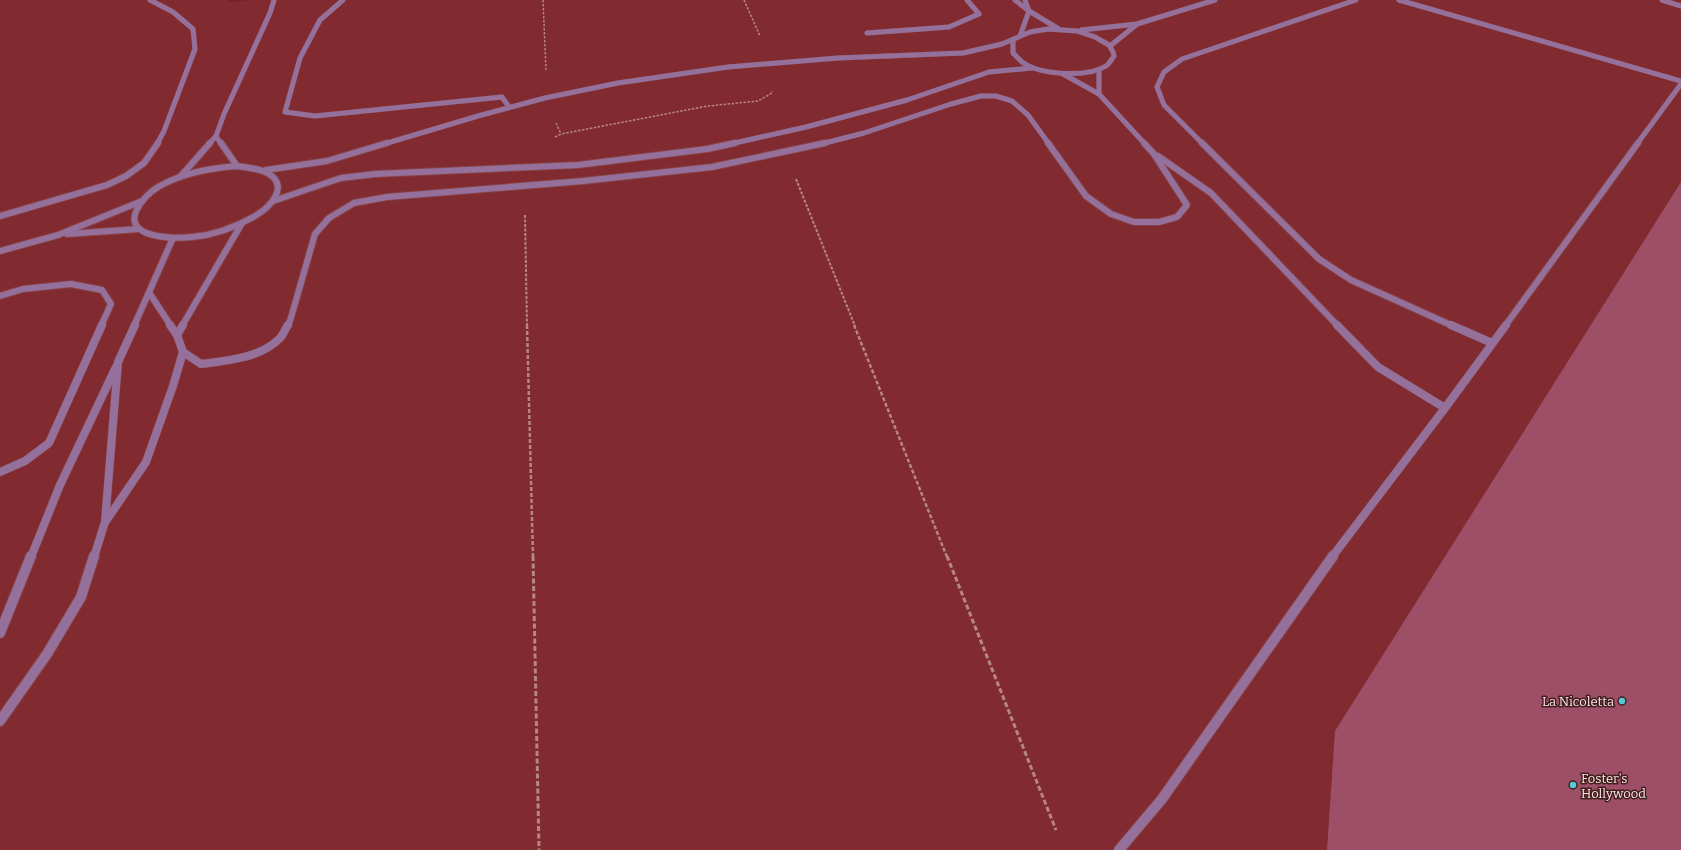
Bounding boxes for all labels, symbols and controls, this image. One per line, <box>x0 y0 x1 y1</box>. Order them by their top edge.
place label: La Nicoletta <box>1542 694 1614 709</box>
marker: La Nicoletta <box>1617 696 1627 706</box>
place label: Foster's Hollywood <box>1581 771 1646 801</box>
marker: Foster's Hollywood <box>1568 780 1578 790</box>

